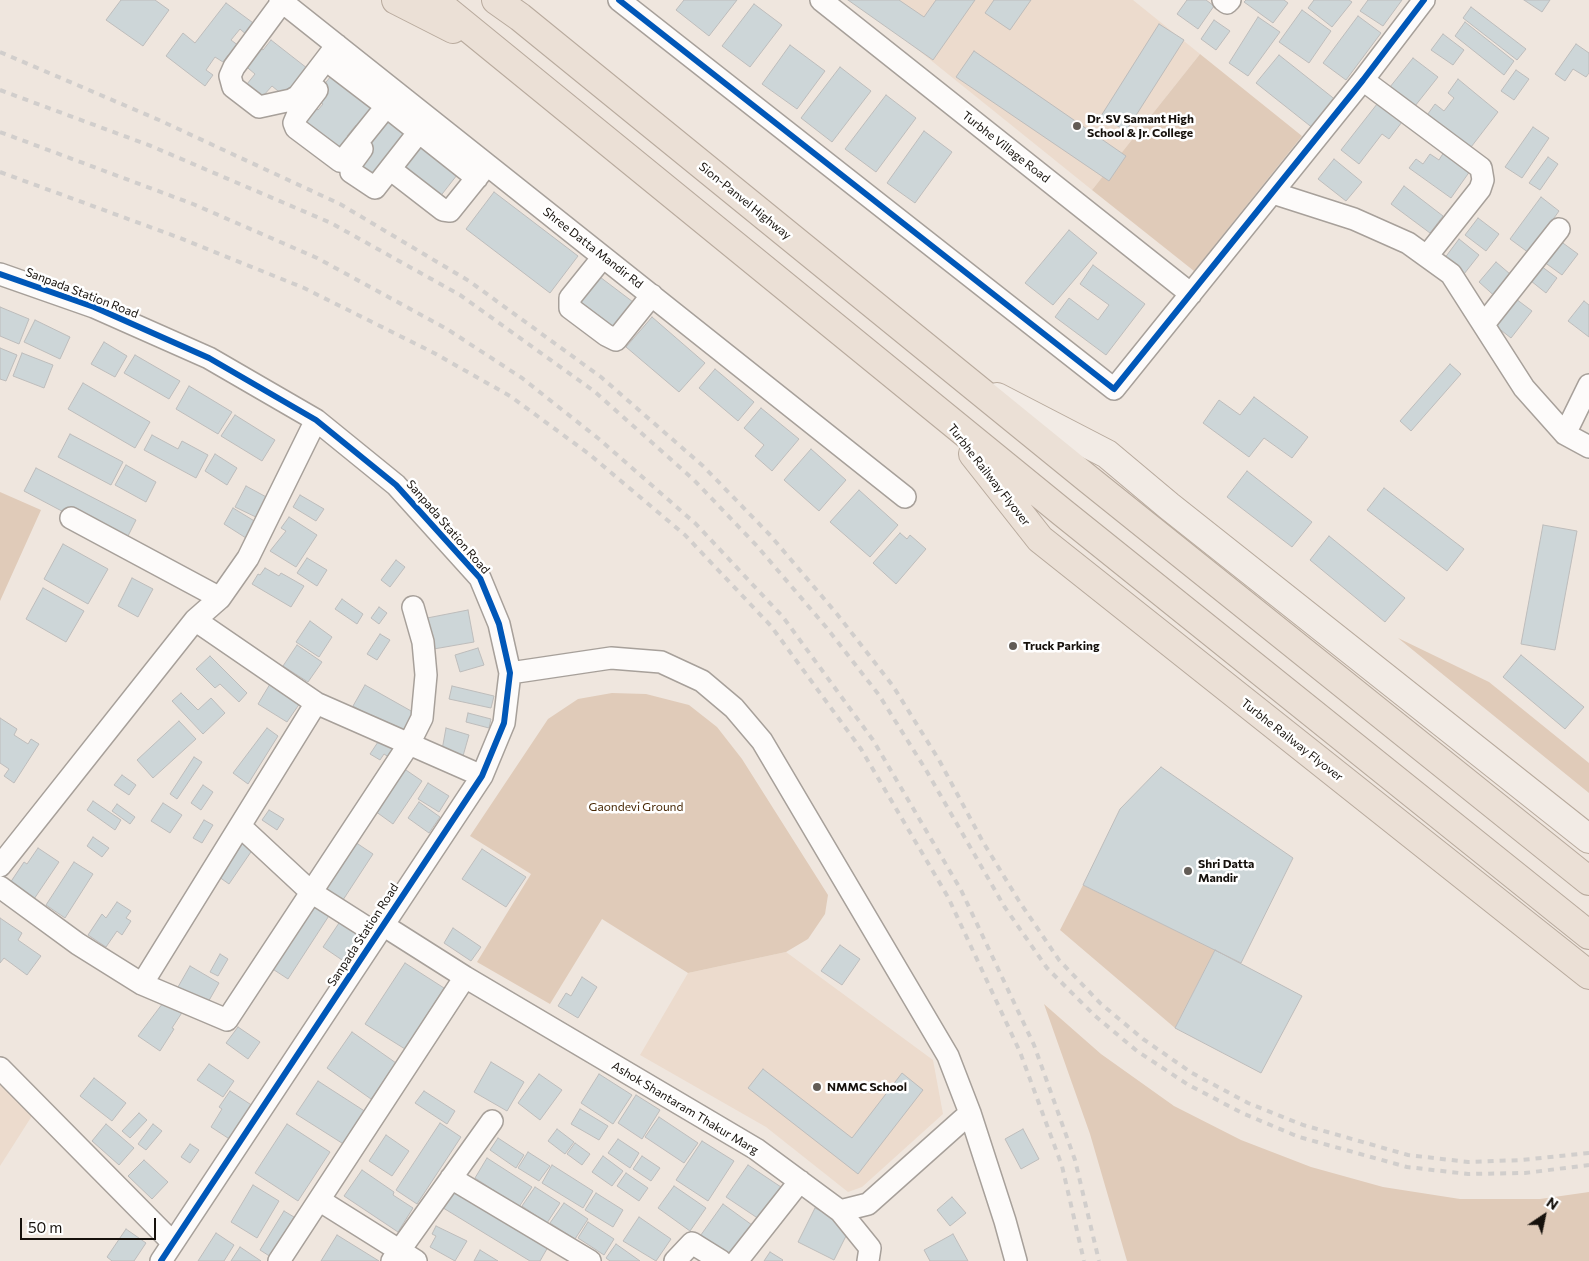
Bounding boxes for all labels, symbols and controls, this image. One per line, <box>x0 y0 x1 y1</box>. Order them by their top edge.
street label: Turbhe Village Road <box>959 108 1053 186</box>
place label: Dr. SV Samant High School & Jr. College <box>1087 112 1194 140</box>
marker: Dr. SV Samant High School & Jr. College <box>1071 120 1083 132</box>
street label: Sion-Panvel Highway <box>696 159 794 243</box>
street label: Shree Datta Mandir Rd <box>540 204 646 292</box>
street label: Sanpada Station Road <box>24 265 140 321</box>
street label: Turbhe Railway Flyover <box>945 421 1033 529</box>
street label: Sanpada Station Road <box>403 477 493 577</box>
place label: Truck Parking <box>1023 639 1100 653</box>
marker: Truck Parking <box>1007 640 1019 652</box>
street label: Turbhe Railway Flyover <box>1238 696 1346 784</box>
park label: Gaondevi Ground <box>589 800 683 814</box>
place label: Shri Datta Mandir <box>1198 857 1254 885</box>
marker: Shri Datta Mandir <box>1182 865 1194 877</box>
street label: Sanpada Station Road <box>324 881 402 989</box>
street label: Ashok Shantaram Thakur Marg <box>609 1058 761 1158</box>
place label: NMMC School <box>827 1080 907 1094</box>
marker: NMMC School <box>811 1081 823 1093</box>
north arrow <box>1519 1191 1569 1241</box>
text: N <box>1544 1193 1562 1213</box>
scale bar <box>22 1208 159 1240</box>
text: 50 m <box>28 1218 62 1236</box>

